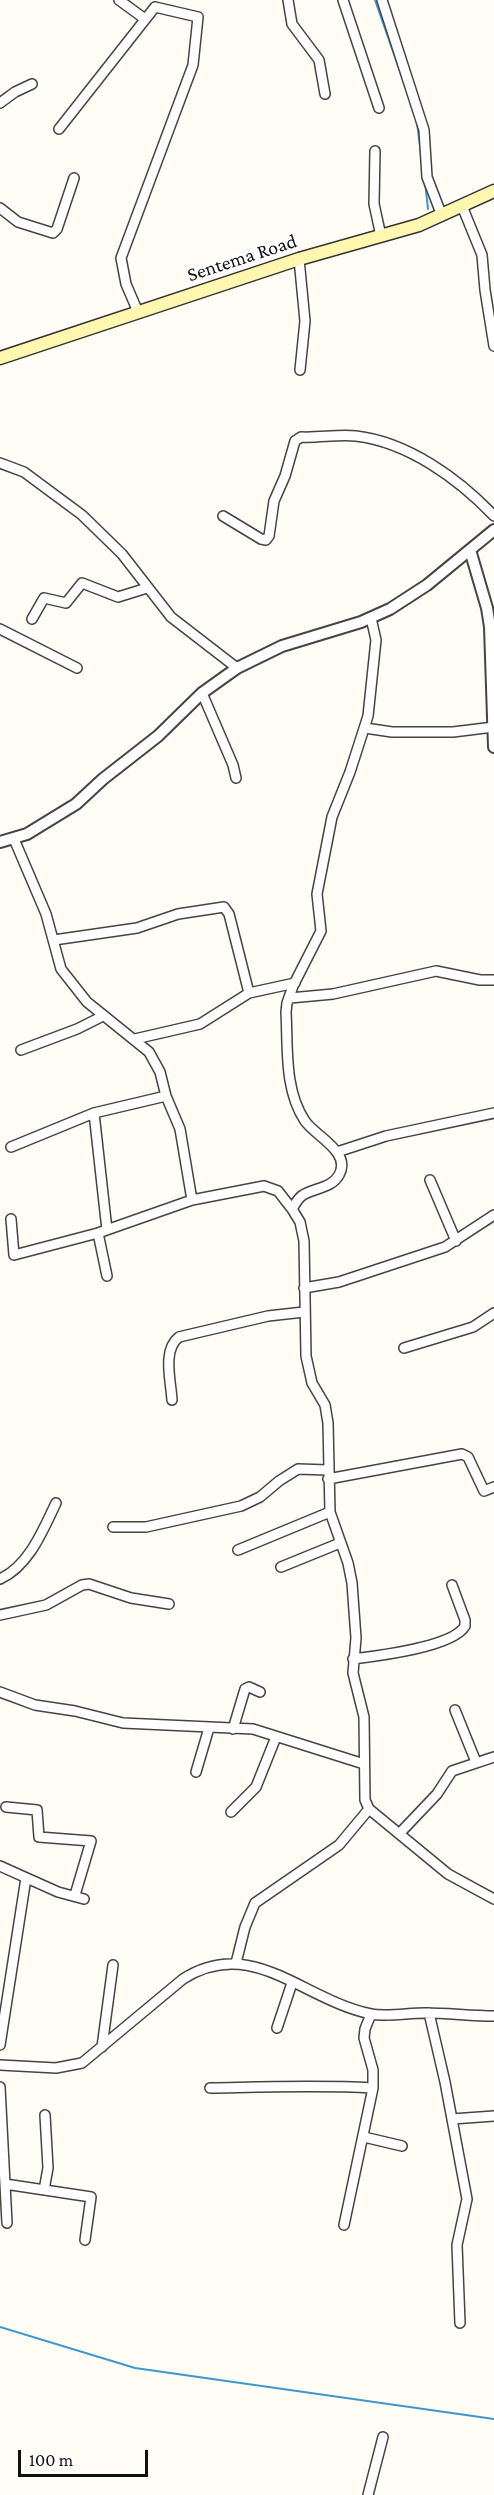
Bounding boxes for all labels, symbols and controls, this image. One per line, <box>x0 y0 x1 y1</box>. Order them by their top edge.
street label: Sentema Road <box>184 229 300 287</box>
scale bar <box>21 2438 152 2476</box>
text: 100 m <box>29 2450 73 2470</box>

